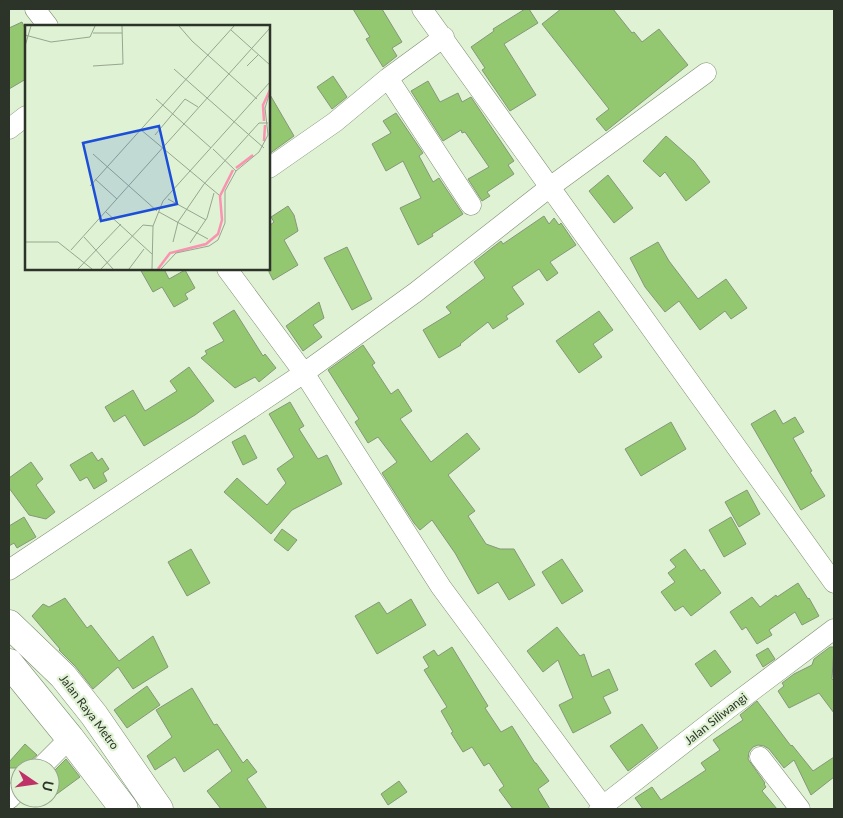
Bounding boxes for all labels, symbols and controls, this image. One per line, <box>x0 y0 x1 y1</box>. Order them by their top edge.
inset map <box>25 25 270 270</box>
street label: Jalan Raya Metro <box>56 671 123 752</box>
street label: Jalan Siliwangi <box>681 689 750 748</box>
north arrow <box>10 758 60 808</box>
text: U <box>39 779 58 793</box>

